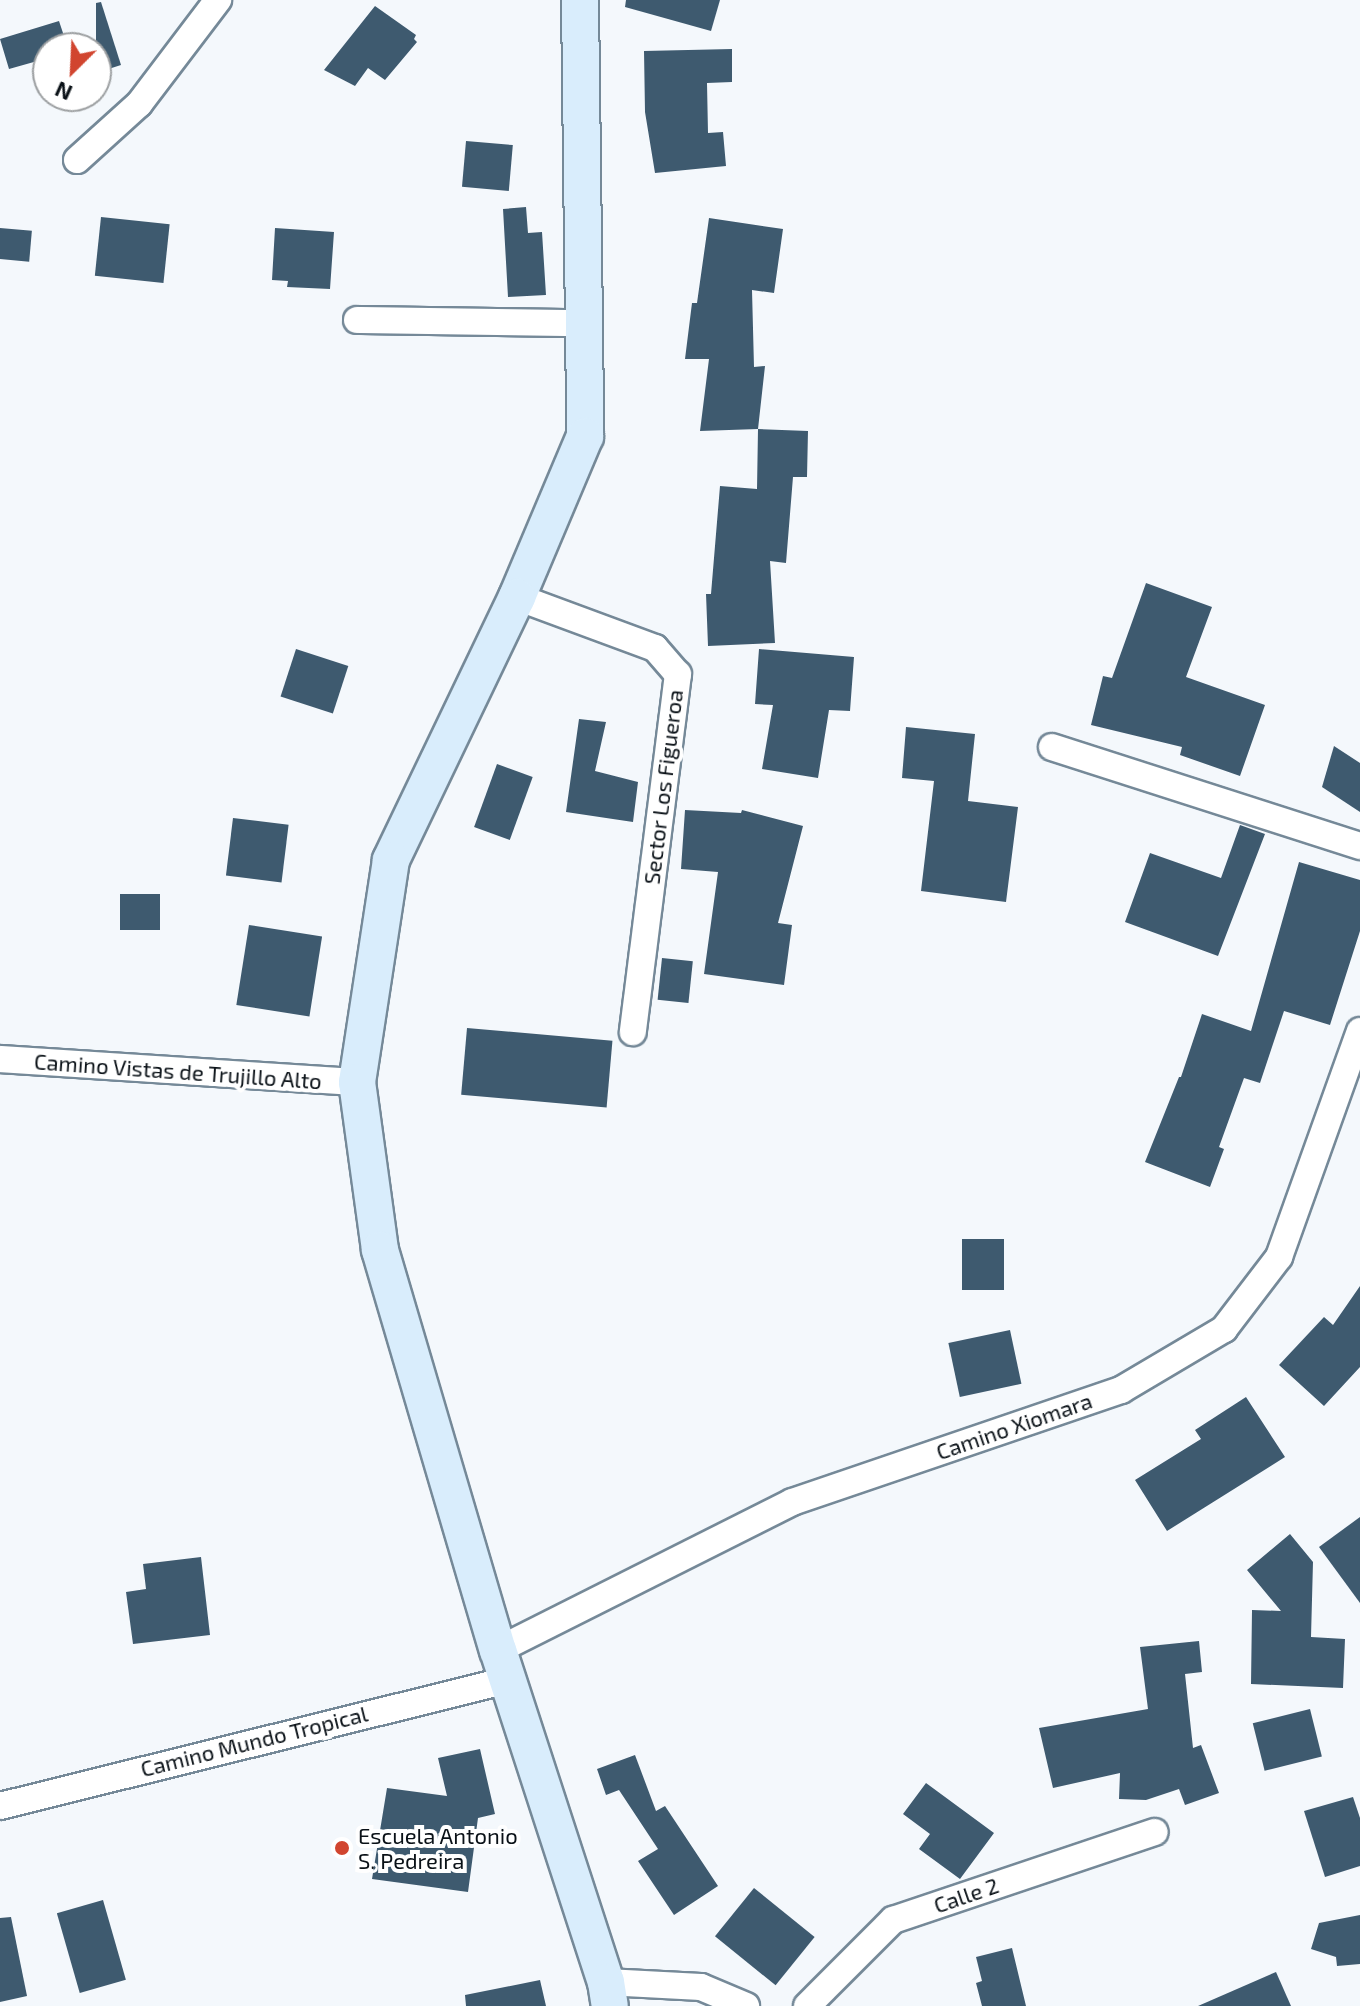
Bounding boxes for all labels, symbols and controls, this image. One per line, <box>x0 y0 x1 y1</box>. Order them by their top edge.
north arrow <box>32 32 112 112</box>
text: N <box>51 77 76 107</box>
street label: Sector Los Figueroa <box>638 688 688 886</box>
street label: Camino Vistas de Trujillo Alto <box>32 1048 324 1094</box>
street label: Camino Xiomara <box>933 1387 1095 1465</box>
street label: Camino Mundo Tropical <box>138 1700 370 1782</box>
place label: Escuela Antonio S. Pedreira <box>358 1822 518 1874</box>
marker: Escuela Antonio S. Pedreira <box>333 1839 351 1857</box>
street label: Calle 2 <box>930 1872 1002 1918</box>

